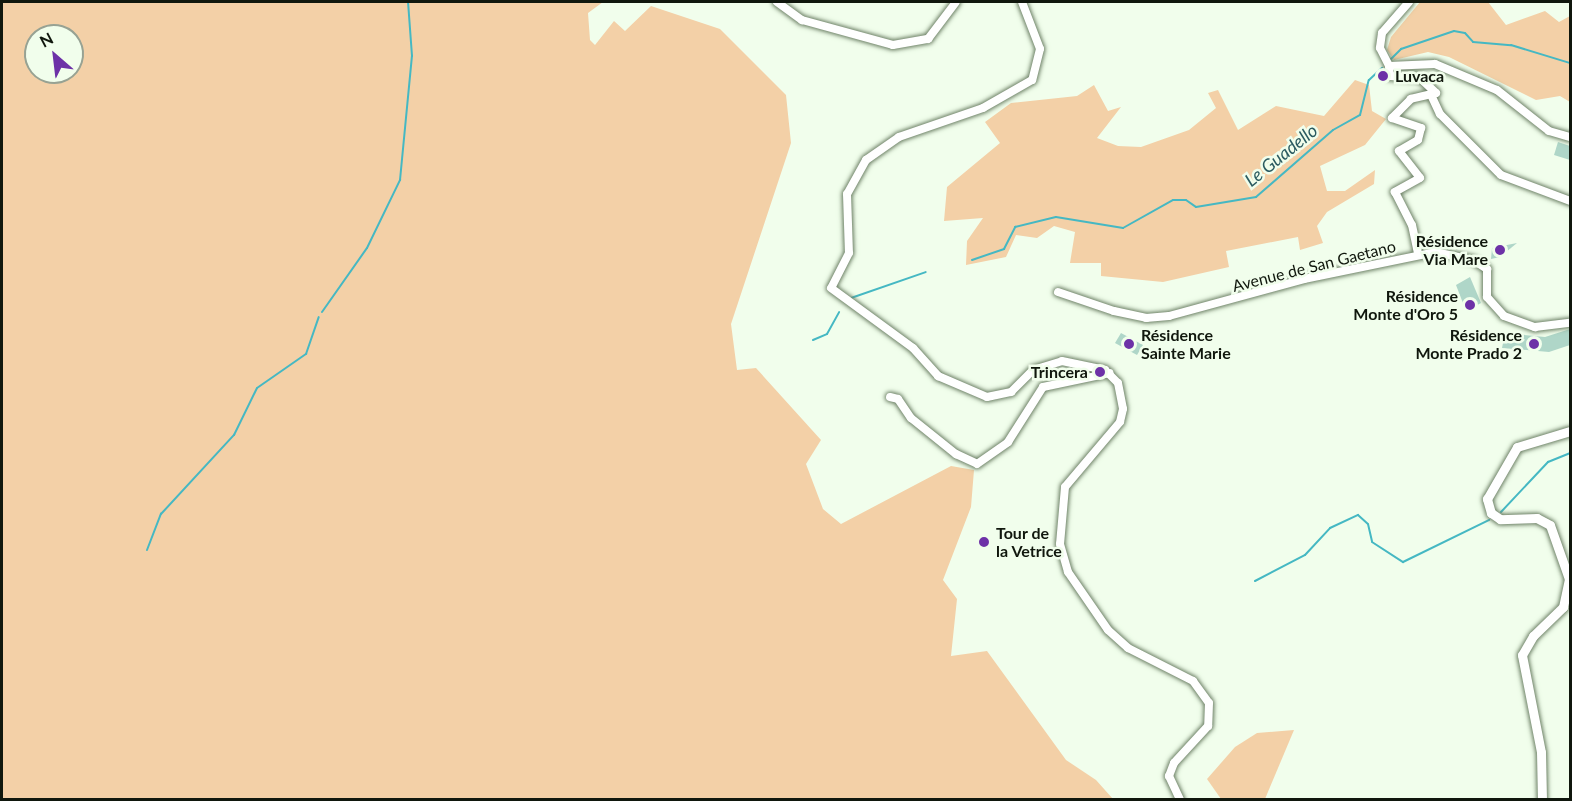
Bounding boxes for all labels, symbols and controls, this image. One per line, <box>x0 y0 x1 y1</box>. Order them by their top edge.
north arrow <box>24 24 84 84</box>
text: N <box>36 28 56 51</box>
place label: Luvaca <box>1395 66 1444 86</box>
marker: Luvaca <box>1376 69 1390 83</box>
water label: Le Guadello <box>1240 119 1322 191</box>
place label: Résidence Via Mare <box>1416 231 1488 269</box>
street label: Avenue de San Gaetano <box>1230 236 1398 296</box>
marker: Résidence Via Mare <box>1493 243 1507 257</box>
place label: Résidence Monte d'Oro 5 <box>1353 286 1458 324</box>
marker: Résidence Monte d'Oro 5 <box>1463 298 1477 312</box>
place label: Résidence Sainte Marie <box>1141 325 1231 363</box>
place label: Résidence Monte Prado 2 <box>1416 325 1522 363</box>
marker: Résidence Sainte Marie <box>1122 337 1136 351</box>
marker: Résidence Monte Prado 2 <box>1527 337 1541 351</box>
place label: Trincera <box>1031 362 1088 382</box>
marker: Trincera <box>1093 365 1107 379</box>
place label: Tour de la Vetrice <box>996 523 1062 561</box>
marker: Tour de la Vetrice <box>977 535 991 549</box>

